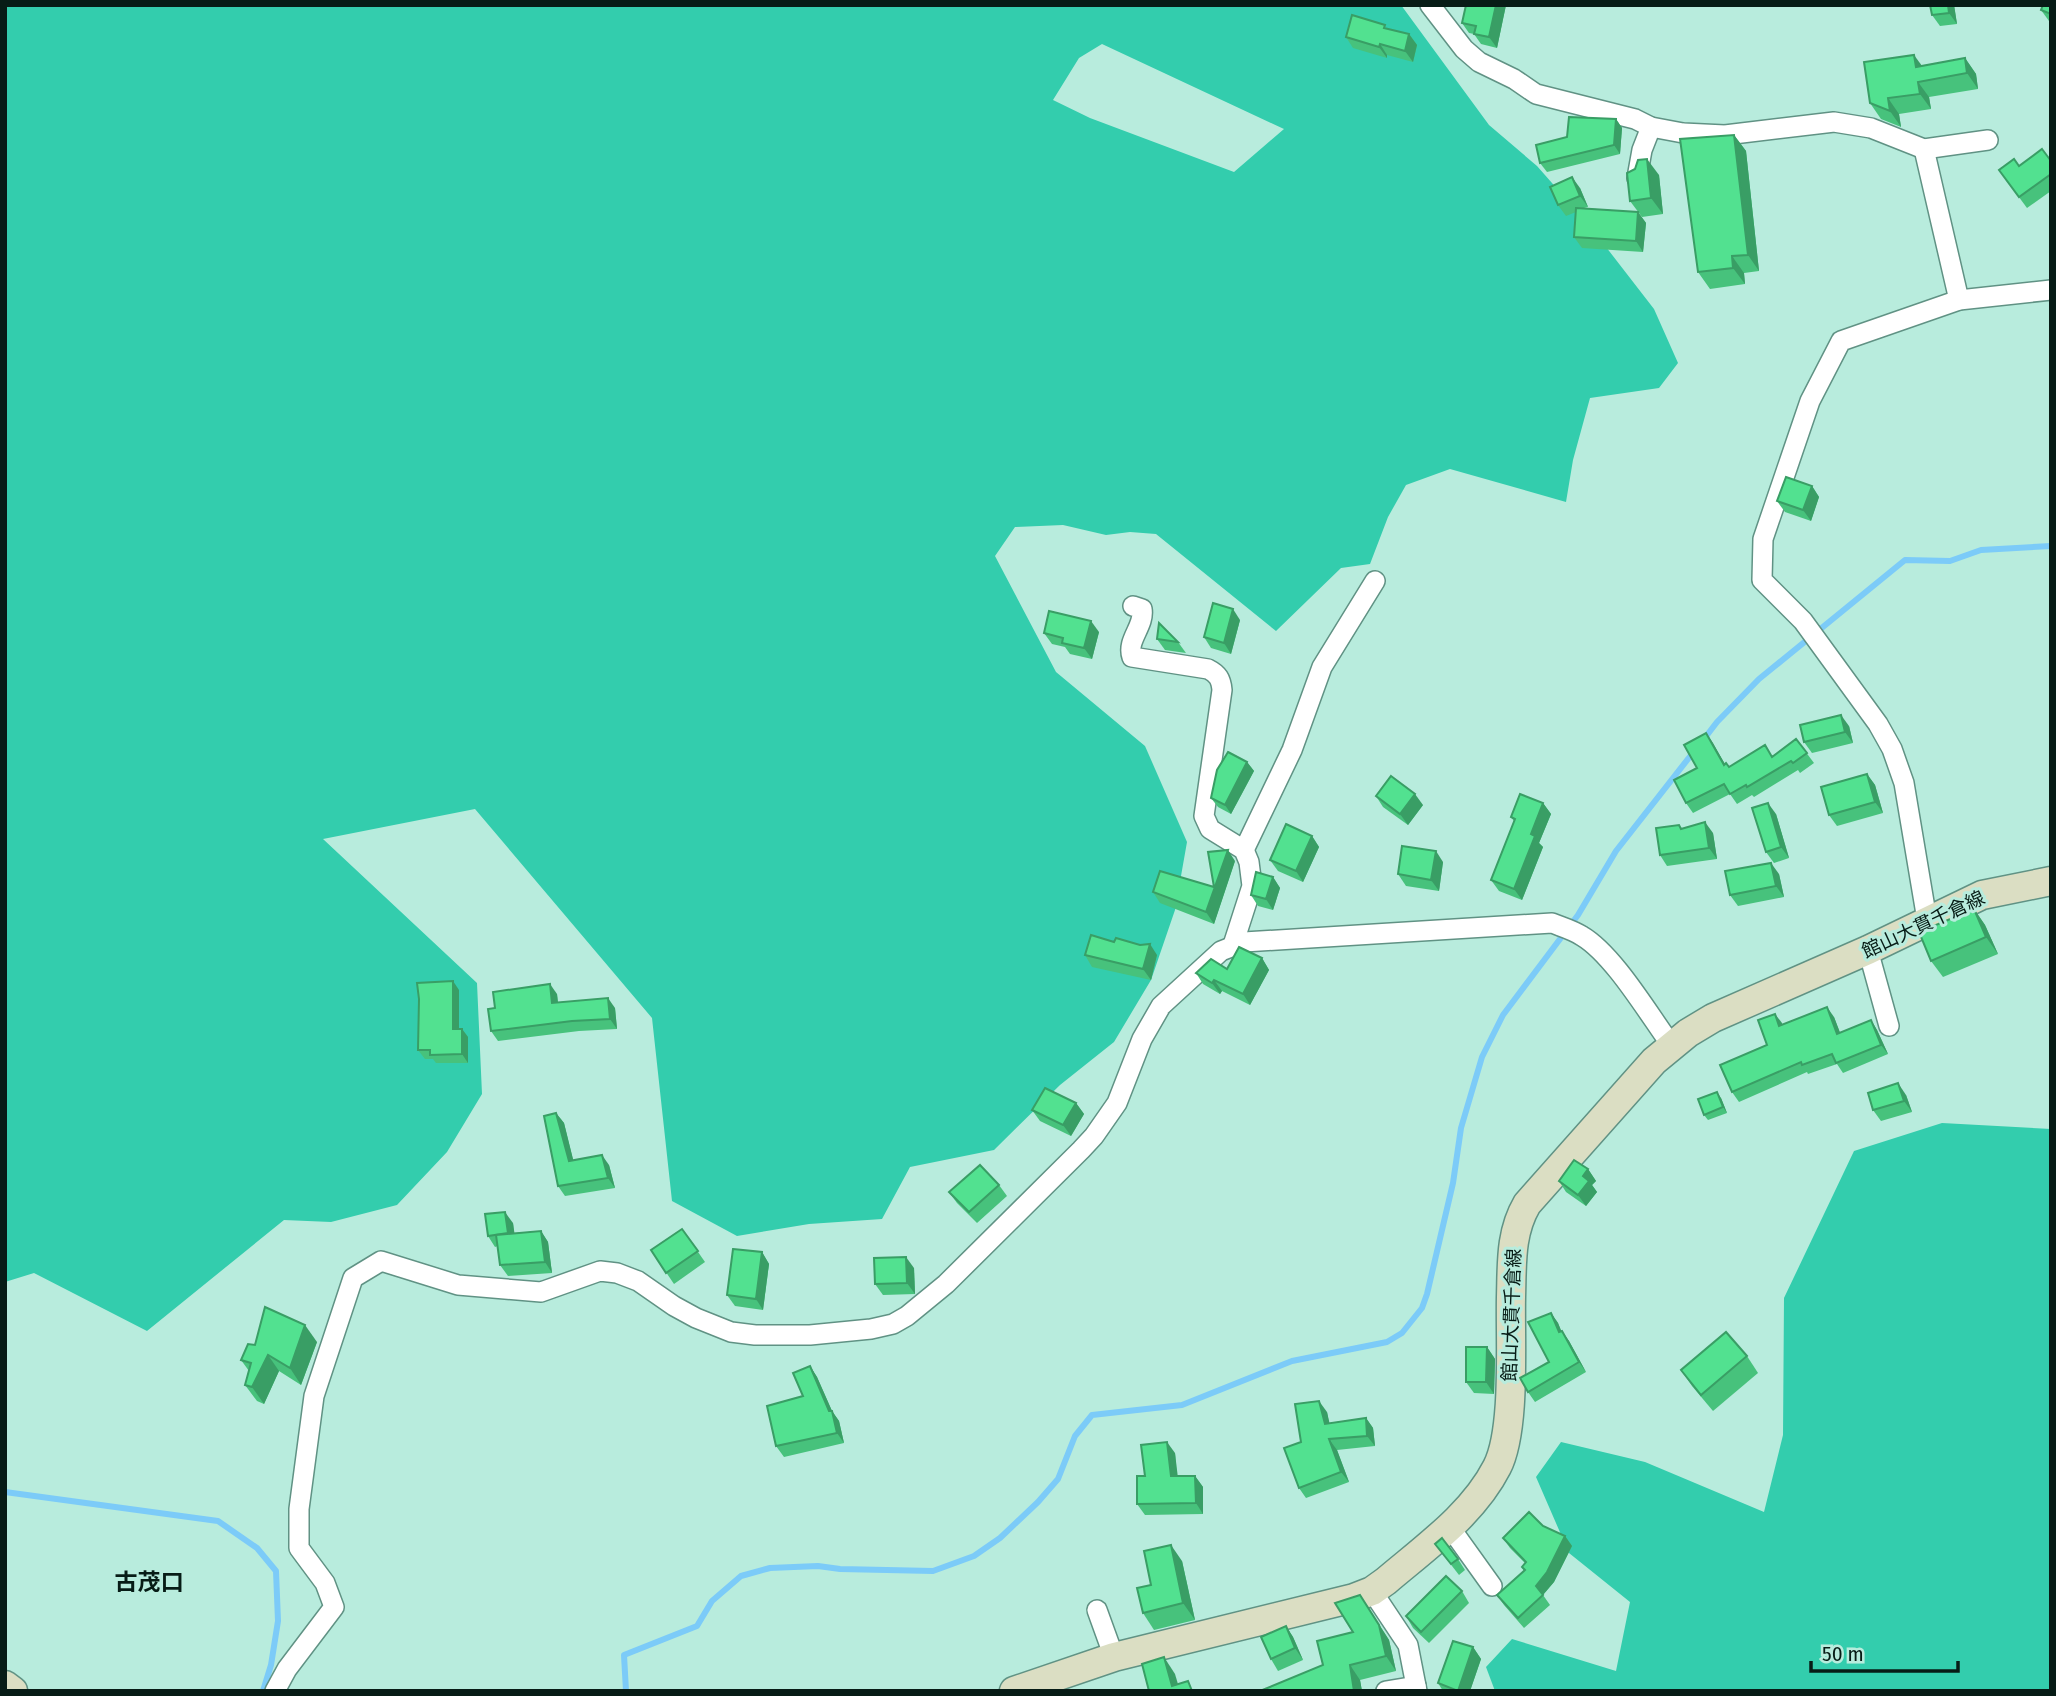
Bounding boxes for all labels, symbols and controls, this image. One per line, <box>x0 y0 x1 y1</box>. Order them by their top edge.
street label: 館山大貫千倉線 <box>1858 886 1988 963</box>
street label: 館山大貫千倉線 <box>1498 1248 1525 1382</box>
district label: 古茂口 <box>115 1568 184 1596</box>
scale bar <box>1811 1630 1958 1674</box>
text: 50 m <box>1822 1641 1864 1667</box>

